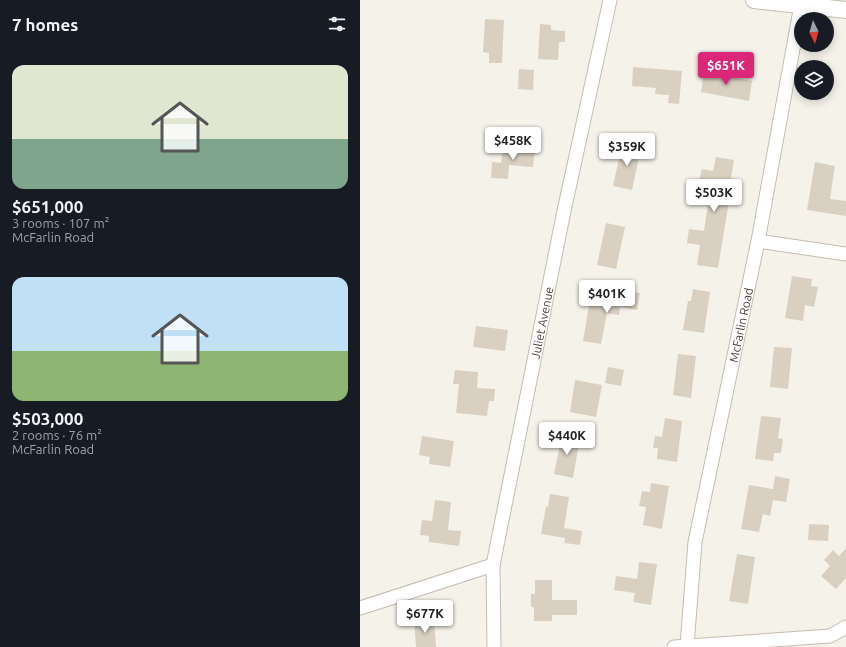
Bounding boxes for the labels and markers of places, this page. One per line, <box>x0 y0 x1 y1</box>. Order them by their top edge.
pin: $651K <box>698 52 754 86</box>
pin: $458K <box>485 127 541 161</box>
pin: $359K <box>599 133 655 167</box>
pin: $503K <box>686 179 742 213</box>
pin: $401K <box>579 280 635 314</box>
pin: $440K <box>539 422 595 456</box>
pin: $677K <box>397 600 453 634</box>

